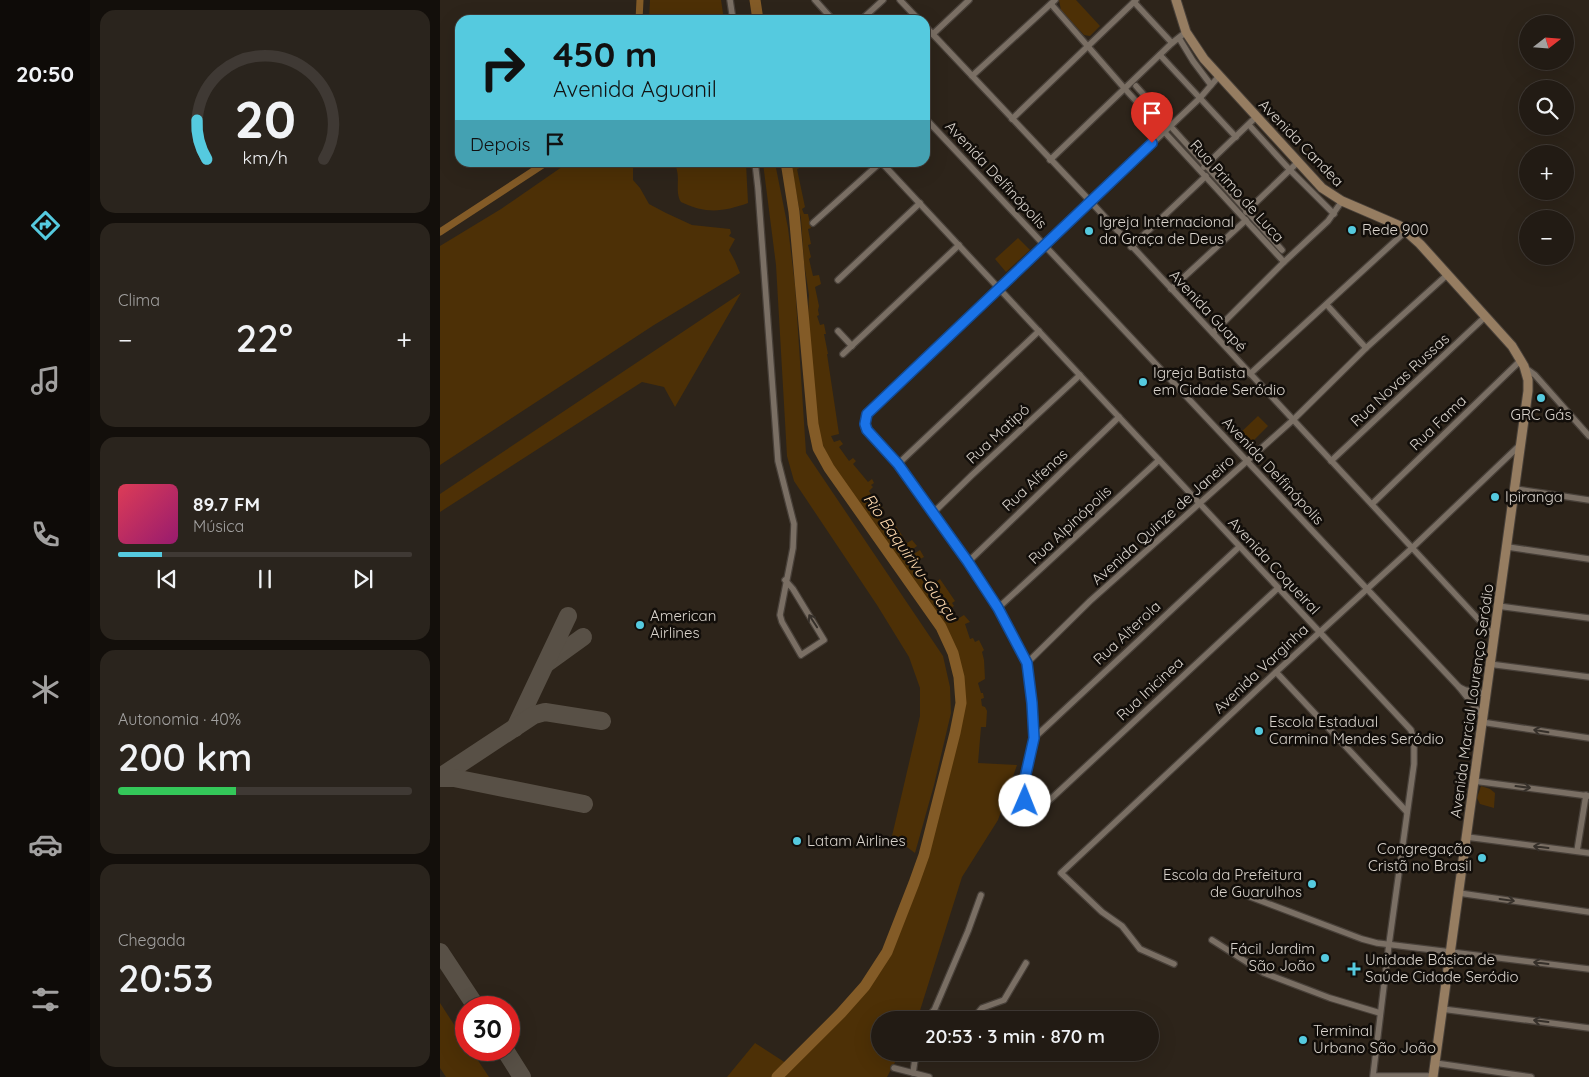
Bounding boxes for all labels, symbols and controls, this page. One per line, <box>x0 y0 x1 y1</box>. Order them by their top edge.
north arrow <box>1519 15 1574 70</box>
map controls <box>1519 15 1574 265</box>
text: 450 m <box>553 32 657 76</box>
icon: right <box>470 35 535 100</box>
text: 20:50 <box>16 60 74 88</box>
text: Avenida Aguanil <box>553 75 717 103</box>
button: search <box>1519 80 1574 135</box>
text: 20 <box>234 86 296 151</box>
pin <box>1131 92 1173 143</box>
street label: Avenida Candea <box>1255 95 1348 190</box>
icon: arrive <box>1138 99 1166 127</box>
street label: Avenida Delfinópolis <box>941 117 1051 233</box>
icon: arrive <box>541 130 569 158</box>
text: Depois <box>470 132 531 156</box>
street label: Rua Primo de Luca <box>1186 135 1288 246</box>
button: + <box>1519 145 1574 200</box>
text: km/h <box>242 146 288 168</box>
icon: directions <box>28 208 63 243</box>
button: − <box>1519 210 1574 265</box>
place label: Igreja Internacional da Graça de Deus <box>1099 212 1234 248</box>
place label: Rede 900 <box>1362 220 1428 239</box>
marker: Rede 900 <box>1346 224 1358 236</box>
marker: Igreja Internacional da Graça de Deus <box>1083 225 1095 237</box>
street label: Avenida Guapé <box>1165 266 1251 356</box>
text: Clima <box>118 290 160 310</box>
text: 22° <box>236 314 293 362</box>
text: − <box>118 322 133 357</box>
text: + <box>396 322 412 357</box>
street label: Rua Novas Russas <box>1346 329 1453 430</box>
icon: music <box>28 363 63 398</box>
place label: Igreja Batista em Cidade Seródio <box>1153 363 1285 399</box>
marker: Igreja Batista em Cidade Seródio <box>1137 376 1149 388</box>
street label: Rua Fama <box>1405 391 1470 454</box>
marker: GRC Gás <box>1535 392 1547 404</box>
street label: Rua Matipó <box>962 400 1033 468</box>
place label: GRC Gás <box>1511 405 1571 424</box>
street label: Avenida Delfinópolis <box>1218 413 1328 529</box>
street label: Rua Alfenas <box>998 444 1071 515</box>
street label: Avenida Quinze de Janeiro <box>1087 450 1238 589</box>
street label: Rua Alpinópolis <box>1024 481 1115 568</box>
place label: Ipiranga <box>1505 487 1563 506</box>
water label: Rio Baquirivu-Guaçu <box>859 489 963 625</box>
marker: Ipiranga <box>1489 491 1501 503</box>
text: 89.7 FM <box>193 492 260 516</box>
street label: Avenida Coqueiral <box>1224 513 1324 618</box>
text: Música <box>193 516 244 536</box>
icon: phone <box>28 517 63 552</box>
icon: previous <box>153 565 181 593</box>
icon: pause <box>251 565 279 593</box>
icon: next <box>349 565 377 593</box>
street label: Avenida Marcial Lourenço Seródio <box>1446 582 1497 819</box>
street label: Rua Alterola <box>1089 597 1164 669</box>
place label: American Airlines <box>650 606 716 642</box>
one-way arrow <box>808 615 818 629</box>
marker: American Airlines <box>634 619 646 631</box>
street label: Avenida Varginha <box>1209 620 1312 718</box>
street label: Rua Inicinea <box>1112 653 1187 724</box>
icon: climate <box>28 672 63 707</box>
text: Autonomia · 40% <box>118 709 241 729</box>
place label: Escola Estadual Carmina Mendes Seródio <box>1269 712 1444 748</box>
marker: Escola Estadual Carmina Mendes Seródio <box>1253 725 1265 737</box>
one-way arrow <box>1533 726 1549 736</box>
text: 200 km <box>118 733 252 781</box>
position arrow <box>998 774 1050 826</box>
one-way arrow <box>1514 782 1530 792</box>
icon: car <box>28 827 63 862</box>
place label: Latam Airlines <box>807 831 906 850</box>
marker: Latam Airlines <box>791 835 803 847</box>
place label: Congregação Cristã no Brasil <box>1368 839 1472 875</box>
one-way arrow <box>1533 842 1549 852</box>
marker: Congregação Cristã no Brasil <box>1476 852 1488 864</box>
place label: Escola da Prefeitura de Guarulhos <box>1163 865 1302 901</box>
marker: Escola da Prefeitura de Guarulhos <box>1306 878 1318 890</box>
one-way arrow <box>1499 895 1515 905</box>
text: Chegada <box>118 930 186 950</box>
place label: Fácil Jardim São João <box>1230 939 1315 975</box>
place label: Unidade Básica de Saúde Cidade Seródio <box>1365 950 1519 986</box>
marker: Fácil Jardim São João <box>1319 952 1331 964</box>
text: 20:53 <box>118 954 214 1002</box>
one-way arrow <box>1533 958 1549 968</box>
marker: Unidade Básica de Saúde Cidade Seródio <box>1347 962 1361 976</box>
icon: filters <box>28 982 63 1017</box>
speed limit sign: 30 <box>455 996 520 1061</box>
one-way arrow <box>1533 1016 1549 1026</box>
place label: Terminal Urbano São João <box>1313 1021 1436 1057</box>
text: 20:53 · 3 min · 870 m <box>925 1024 1105 1048</box>
marker: Terminal Urbano São João <box>1297 1034 1309 1046</box>

